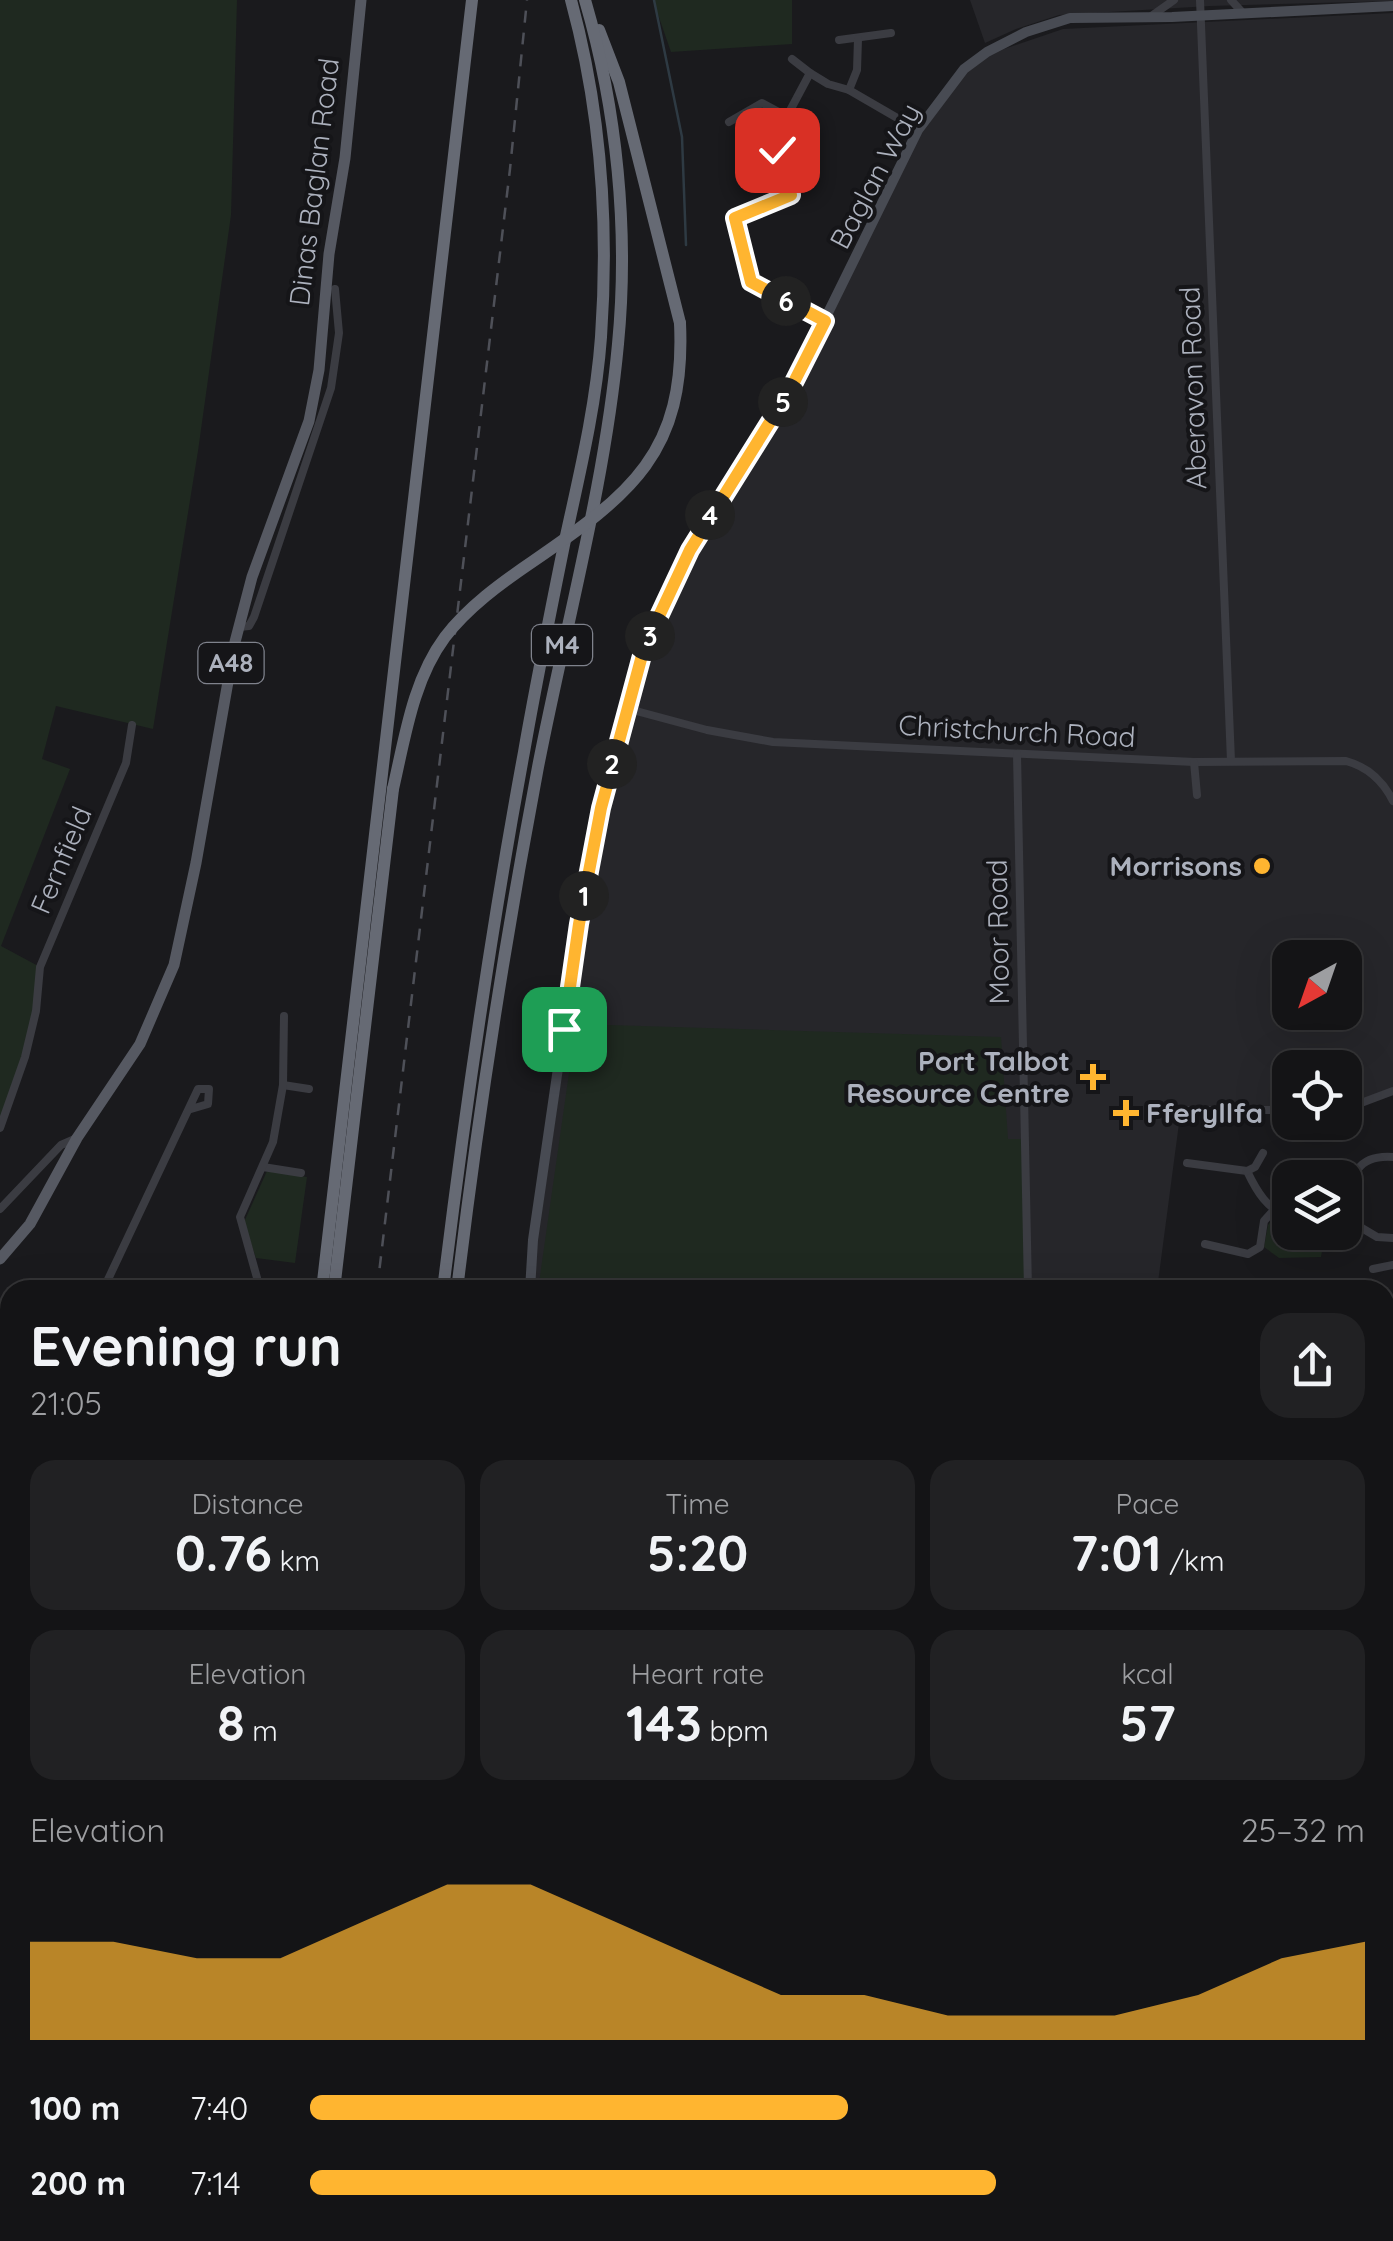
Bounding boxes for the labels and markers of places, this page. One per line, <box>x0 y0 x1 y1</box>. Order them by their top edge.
pin <box>735 108 820 193</box>
pin: 6 <box>761 276 811 326</box>
pin: 5 <box>758 377 808 427</box>
pin: 4 <box>685 490 735 540</box>
pin: 3 <box>625 611 675 661</box>
pin: 2 <box>587 739 637 789</box>
place label: Morrisons <box>1110 848 1242 883</box>
marker: Morrisons <box>1251 855 1273 877</box>
pin: 1 <box>559 871 609 921</box>
pin <box>522 987 607 1072</box>
place label: Port Talbot Resource Centre <box>846 1043 1070 1110</box>
marker: Port Talbot Resource Centre <box>1080 1064 1106 1090</box>
place label: Fferyllfa <box>1146 1095 1263 1130</box>
marker: Fferyllfa <box>1115 1102 1137 1124</box>

